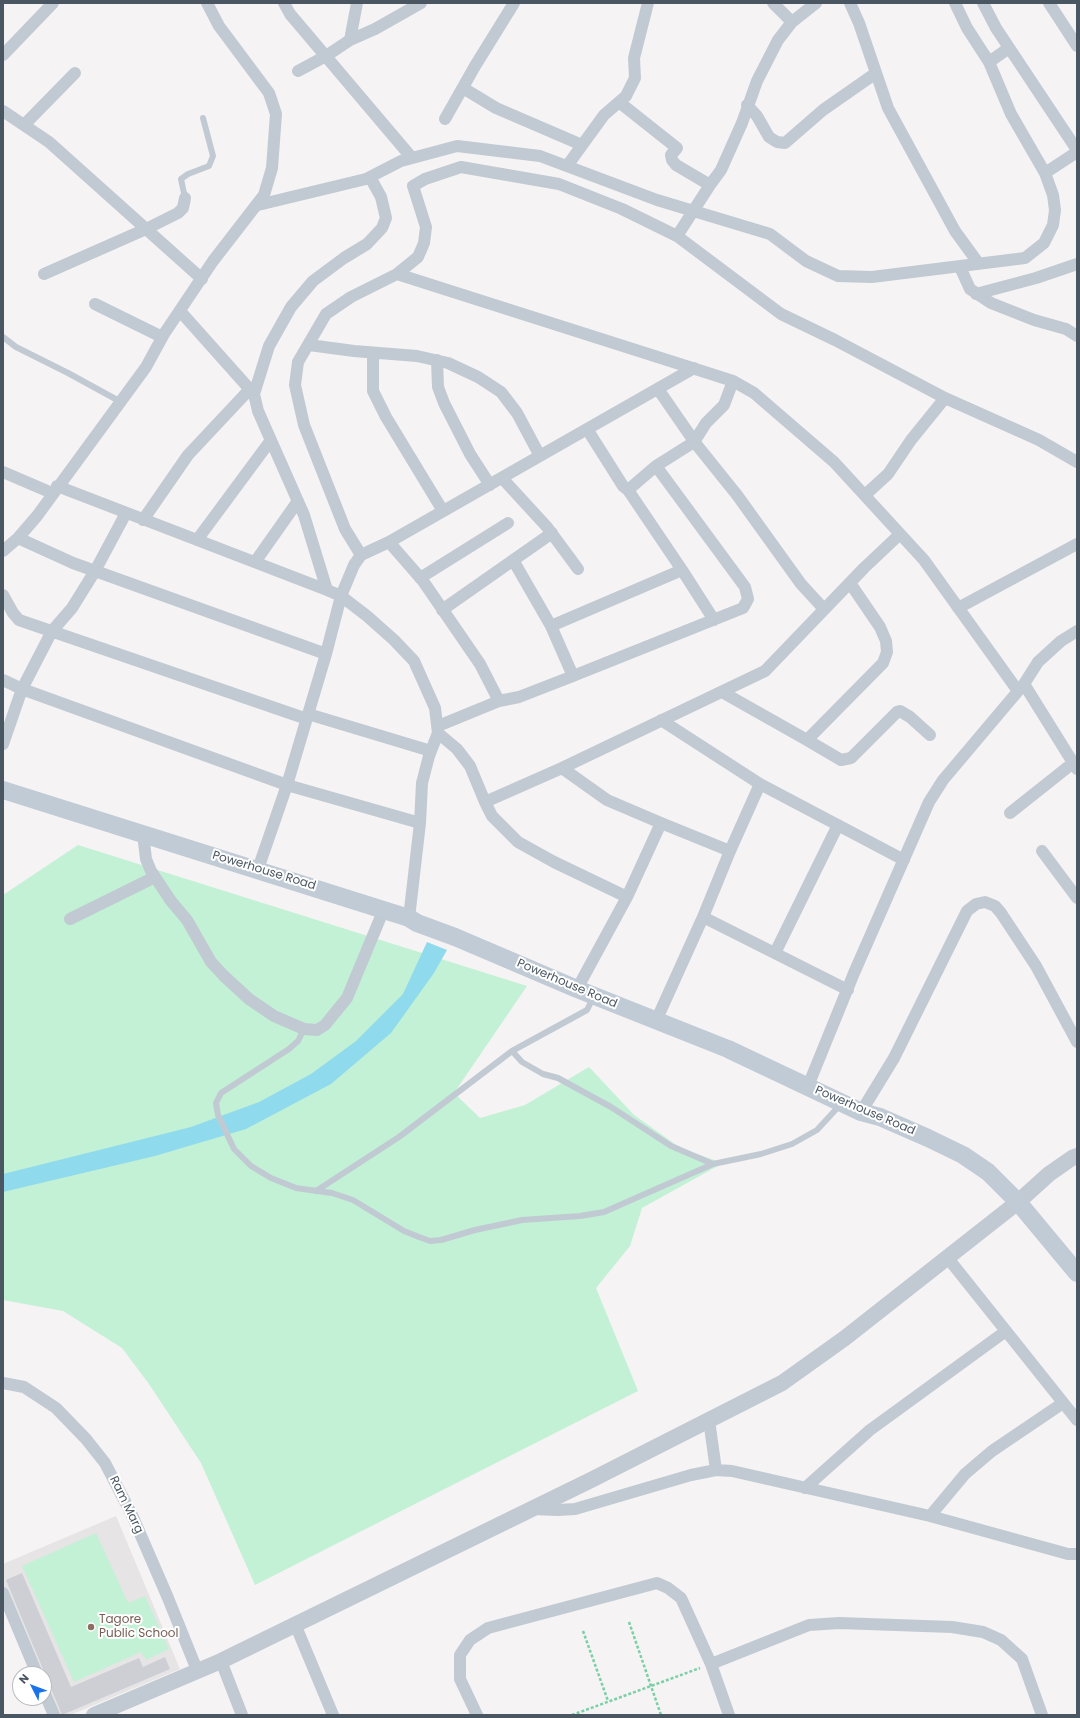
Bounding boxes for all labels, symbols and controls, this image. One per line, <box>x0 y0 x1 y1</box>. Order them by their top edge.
street label: Powerhouse Road <box>210 848 318 894</box>
street label: Powerhouse Road <box>515 956 619 1012</box>
street label: Powerhouse Road <box>813 1083 917 1139</box>
street label: Ram Marg <box>106 1474 146 1536</box>
place label: Tagore Public School <box>99 1613 178 1641</box>
marker: Tagore Public School <box>86 1622 96 1632</box>
north arrow <box>12 1666 52 1706</box>
text: N <box>15 1670 33 1687</box>

